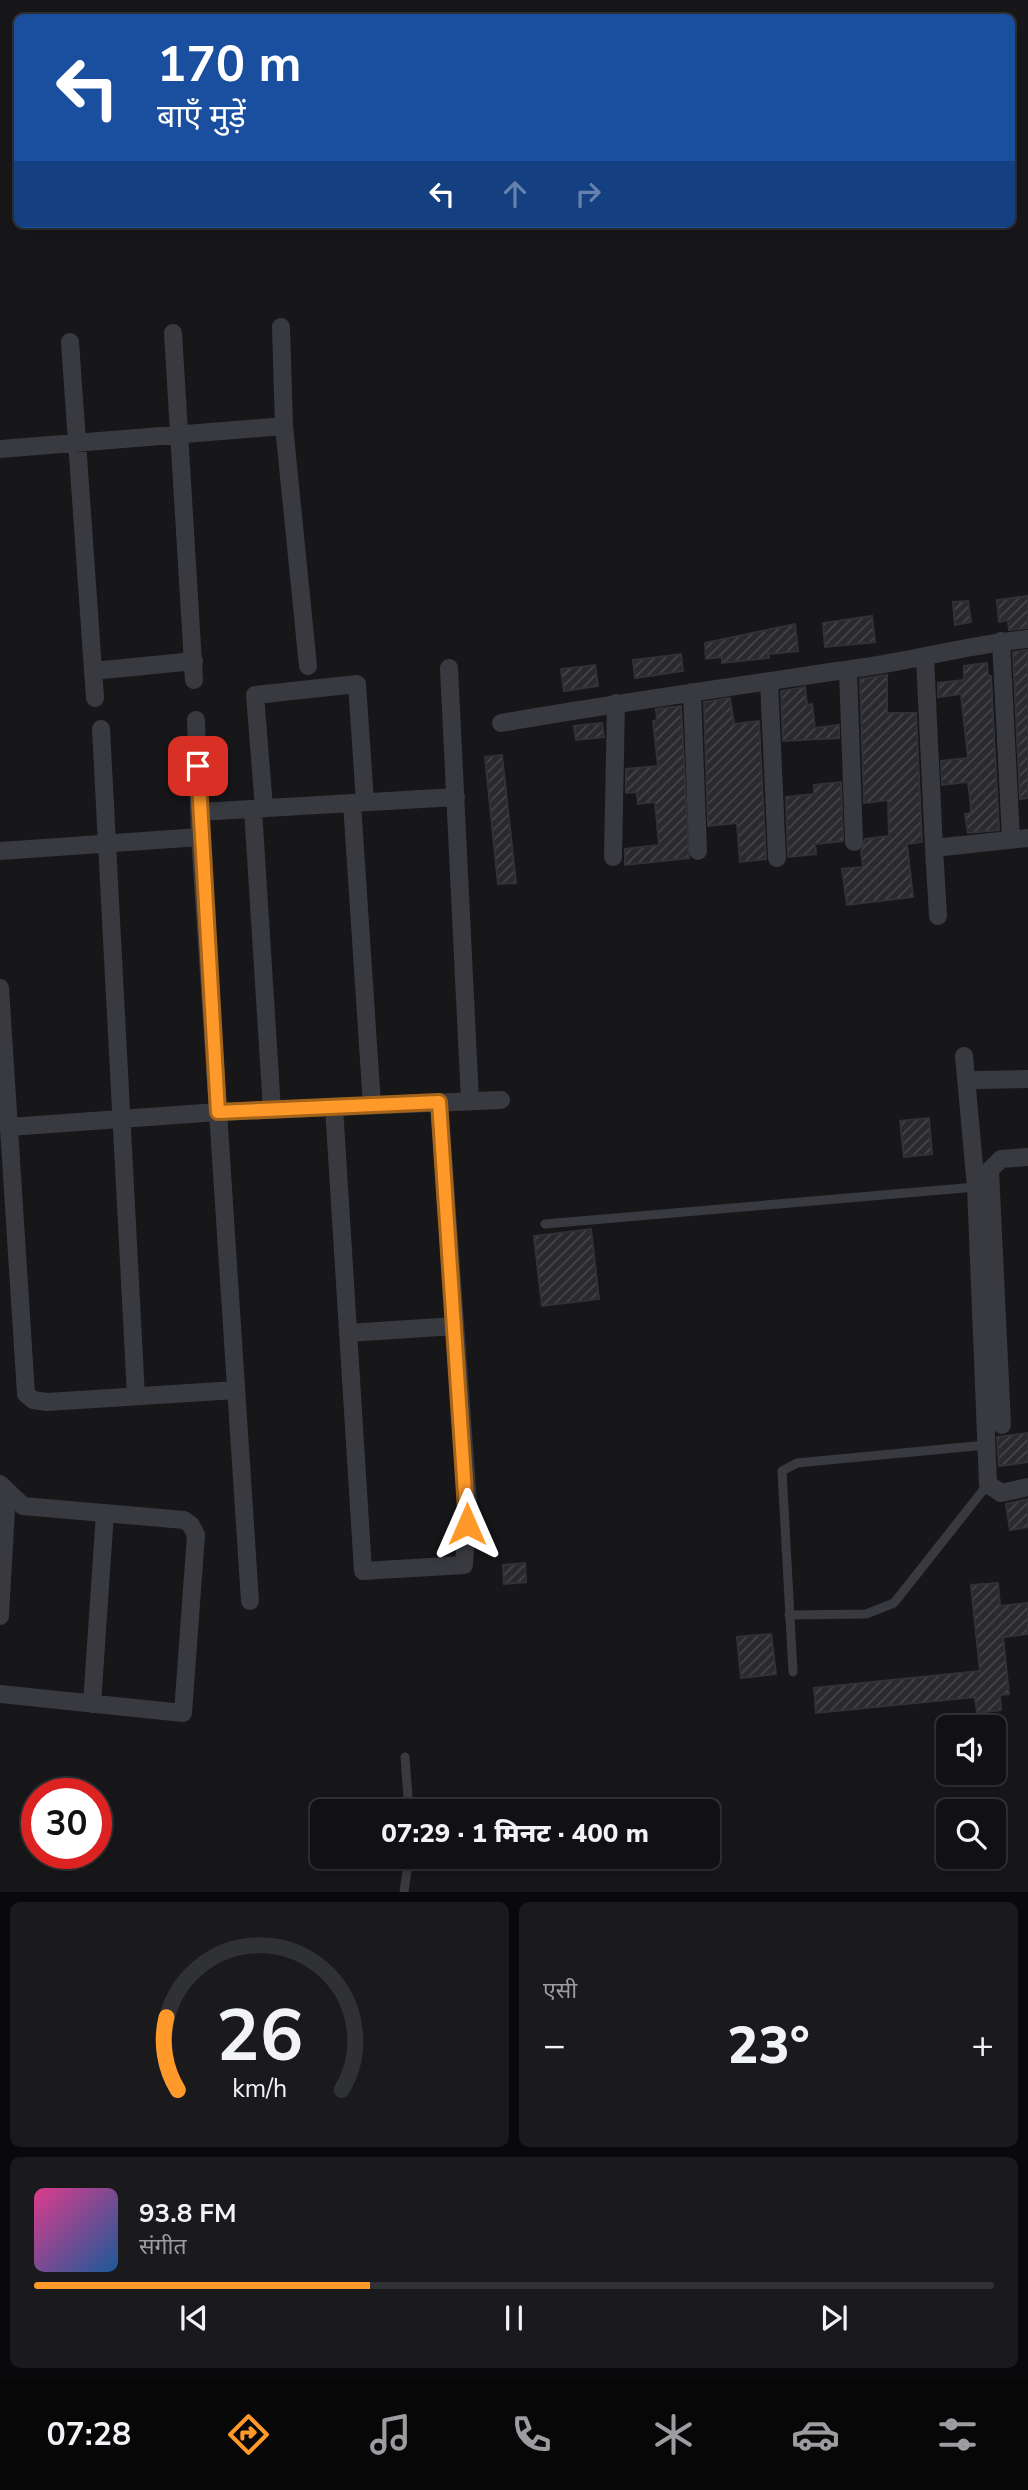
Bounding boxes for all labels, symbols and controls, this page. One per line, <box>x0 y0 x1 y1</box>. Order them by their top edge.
text: 170 m <box>157 31 301 98</box>
icon: left <box>42 42 133 133</box>
text: बाएँ मुड़ें <box>157 95 246 138</box>
icon: left <box>423 175 461 213</box>
icon: ahead <box>496 175 534 213</box>
icon: right <box>569 175 607 213</box>
pin <box>168 736 228 796</box>
icon: arrive <box>179 747 217 785</box>
position arrow <box>430 1487 504 1561</box>
map controls <box>936 1715 1006 1869</box>
button: sound <box>936 1715 1006 1785</box>
speed limit sign: 30 <box>21 1778 112 1869</box>
button: search <box>936 1799 1006 1869</box>
text: 07:29 · 1 मिनट · 400 m <box>381 1816 649 1851</box>
text: एसी <box>543 1975 577 2006</box>
text: 26 <box>216 1987 303 2087</box>
text: 23° <box>727 2010 810 2081</box>
text: − <box>543 2020 566 2071</box>
text: + <box>971 2020 994 2071</box>
text: km/h <box>232 2072 287 2106</box>
text: 93.8 FM <box>139 2196 236 2231</box>
text: संगीत <box>139 2231 187 2262</box>
icon: previous <box>175 2299 213 2337</box>
icon: pause <box>495 2299 533 2337</box>
icon: next <box>815 2299 853 2337</box>
icon: directions <box>224 2410 273 2459</box>
icon: music <box>366 2410 415 2459</box>
icon: phone <box>507 2410 556 2459</box>
icon: climate <box>649 2410 698 2459</box>
icon: car <box>791 2410 840 2459</box>
icon: filters <box>933 2410 982 2459</box>
text: 07:28 <box>46 2413 131 2456</box>

